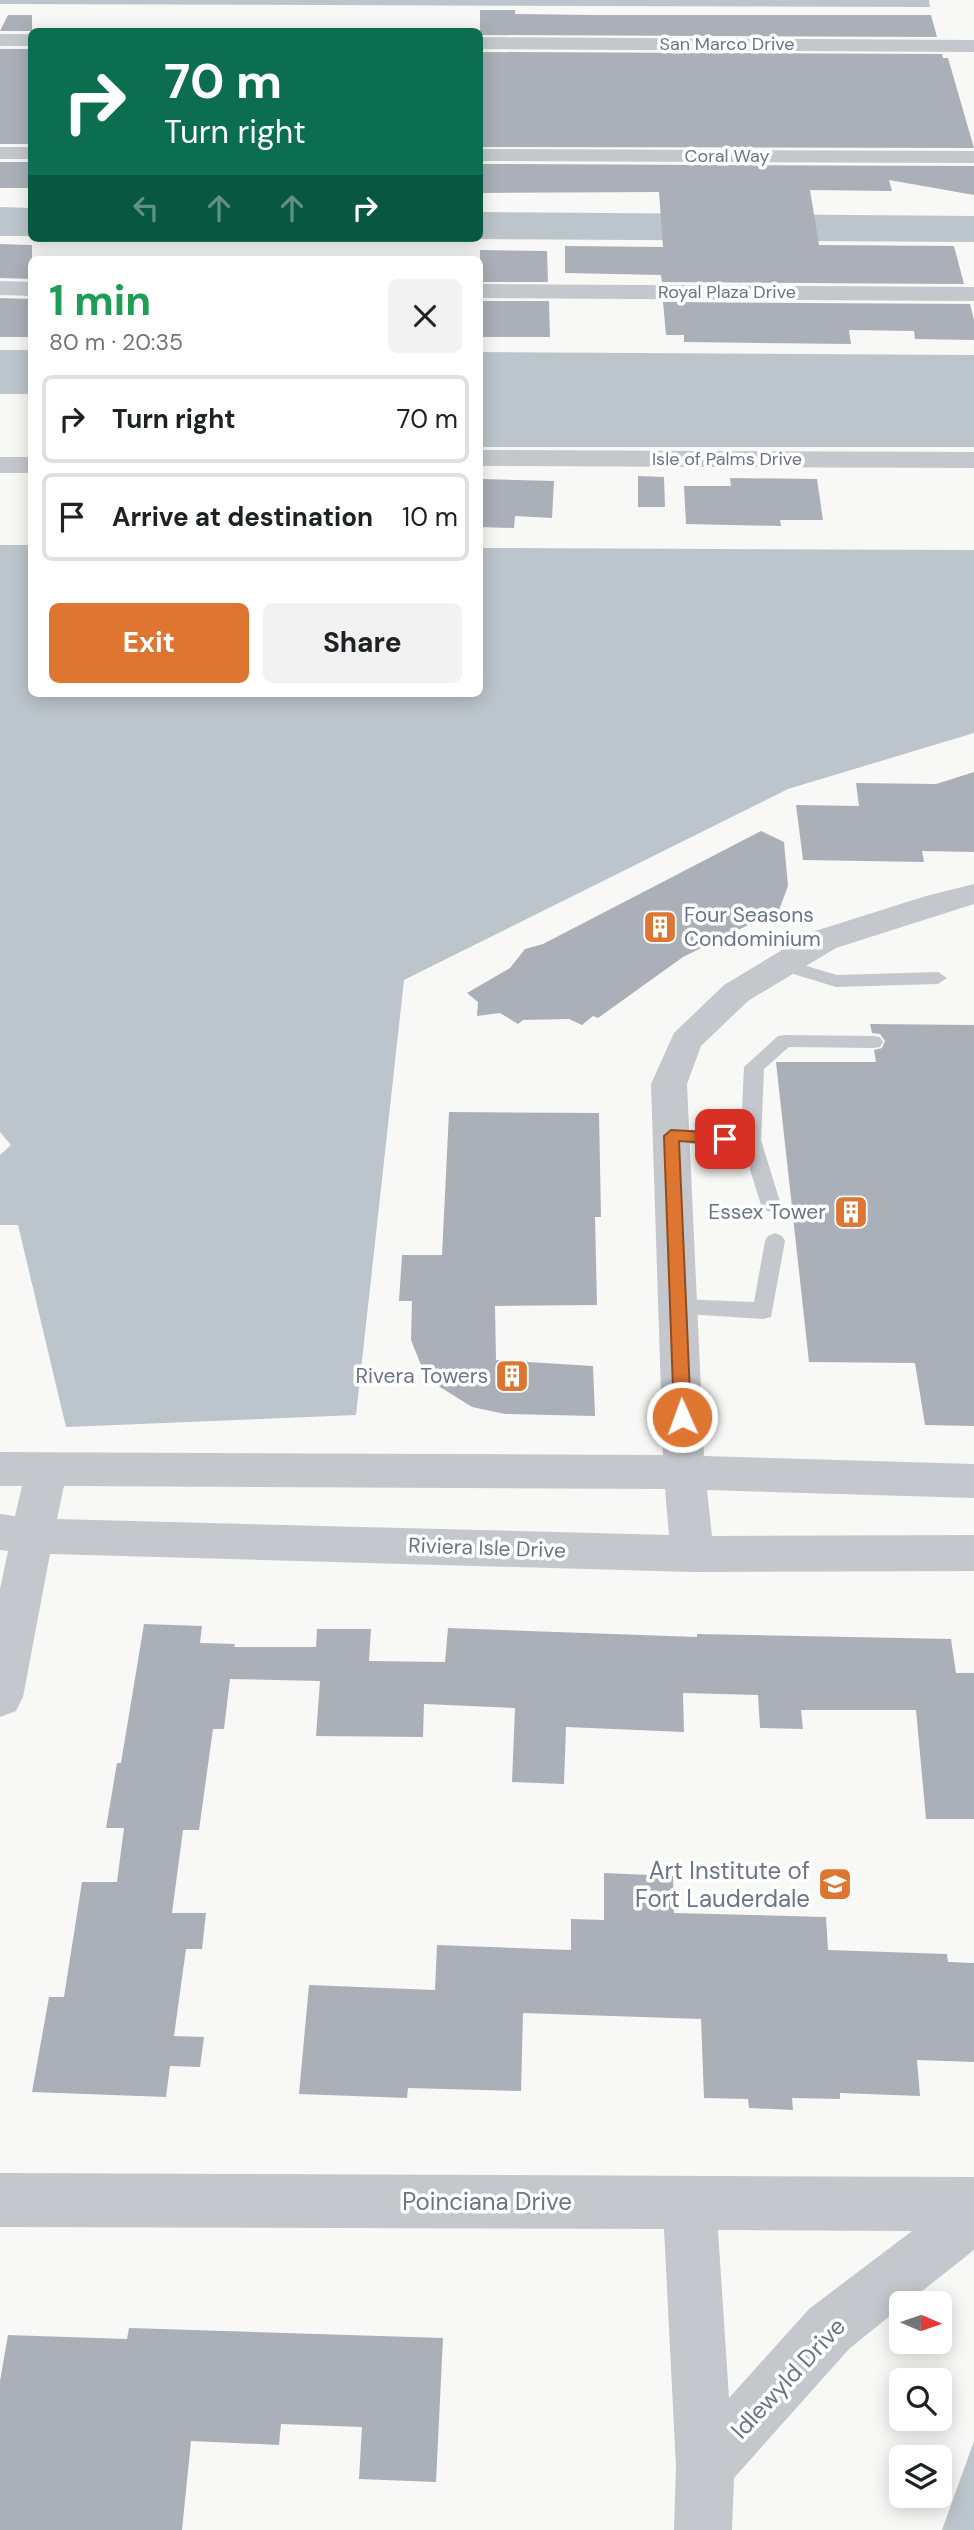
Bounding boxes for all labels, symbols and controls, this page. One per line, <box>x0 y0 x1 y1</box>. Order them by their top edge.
street label: San Marco Drive <box>660 32 794 56</box>
text: 70 m <box>164 49 282 113</box>
icon: right <box>49 56 140 147</box>
text: Turn right <box>164 111 306 153</box>
street label: Coral Way <box>685 144 769 168</box>
icon: left <box>127 189 165 227</box>
icon: ahead <box>200 189 238 227</box>
icon: ahead <box>273 189 311 227</box>
icon: right <box>346 189 384 227</box>
text: 1 min <box>49 273 151 328</box>
button: close <box>388 279 462 353</box>
street label: Royal Plaza Drive <box>658 280 796 304</box>
text: 80 m · 20:35 <box>49 327 183 357</box>
icon: right <box>53 400 91 438</box>
text: Turn right <box>112 402 236 436</box>
text: 70 m <box>397 402 458 436</box>
street label: Isle of Palms Drive <box>652 447 802 471</box>
icon: arrive <box>53 498 91 536</box>
text: Arrive at destination <box>112 500 373 534</box>
text: 10 m <box>402 500 458 534</box>
button: Exit <box>49 603 249 683</box>
button: Share <box>263 603 462 683</box>
place label: Four Seasons Condominium <box>684 901 821 953</box>
building icon: Four Seasons Condominium <box>641 908 679 946</box>
pin <box>695 1109 755 1169</box>
icon: arrive <box>706 1120 744 1158</box>
building icon: Essex Tower <box>832 1193 870 1231</box>
place label: Essex Tower <box>708 1198 826 1226</box>
building icon: Rivera Towers <box>493 1357 531 1395</box>
place label: Rivera Towers <box>355 1362 488 1390</box>
position arrow <box>645 1380 719 1454</box>
street label: Riviera Isle Drive <box>408 1531 566 1565</box>
place label: Art Institute of Fort Lauderdale <box>635 1855 810 1914</box>
school or university icon: Art Institute of Fort Lauderdale <box>816 1865 854 1903</box>
street label: Poinciana Drive <box>402 2186 572 2217</box>
north arrow <box>889 2291 952 2354</box>
map controls <box>889 2291 952 2508</box>
street label: Idlewyld Drive <box>724 2311 852 2445</box>
button: search <box>889 2368 952 2431</box>
button: layers <box>889 2445 952 2508</box>

